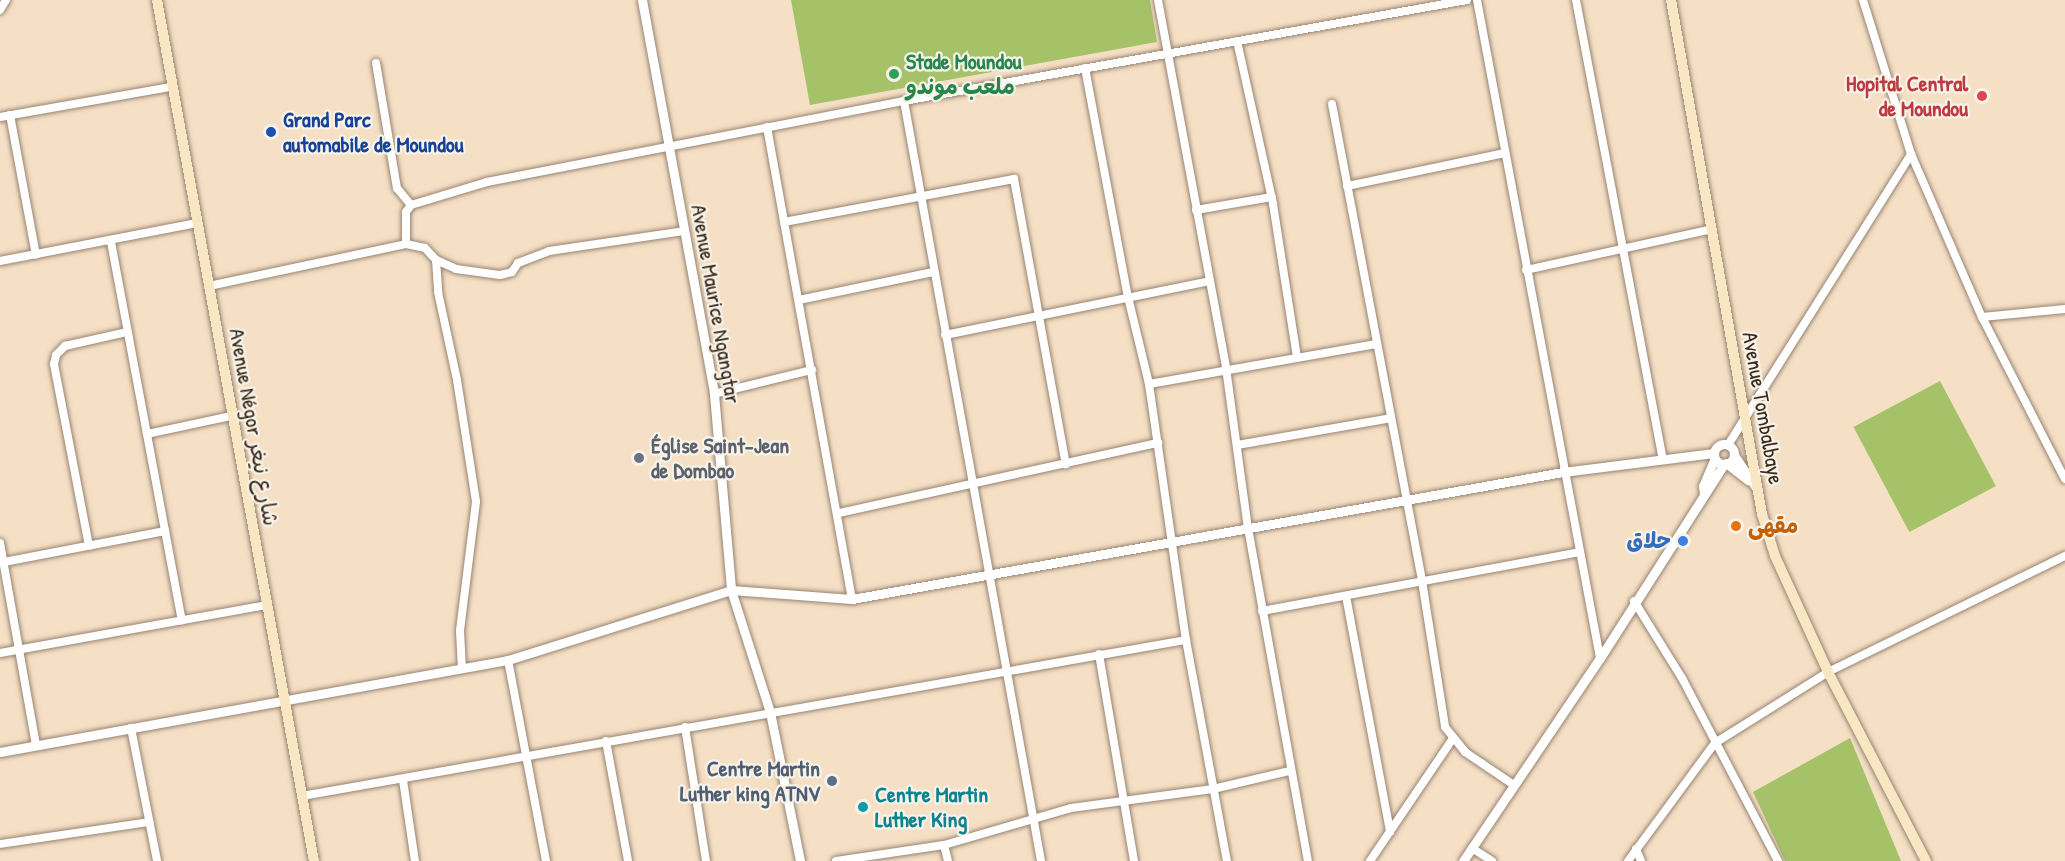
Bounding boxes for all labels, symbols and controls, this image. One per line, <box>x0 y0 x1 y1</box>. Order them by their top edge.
place label: Stade Moundou ملعب موندو <box>906 48 1022 100</box>
marker: Stade Moundou ملعب موندو <box>887 67 901 81</box>
place label: Hopital Central de Moundou <box>1846 70 1968 122</box>
marker: Hopital Central de Moundou <box>1973 87 1991 105</box>
place label: Grand Parc automabile de Moundou <box>283 106 463 158</box>
marker: Grand Parc automabile de Moundou <box>264 125 278 139</box>
street label: Avenue Maurice Ngangtar <box>685 202 747 406</box>
street label: Avenue Négor شارع نيغر <box>224 326 284 528</box>
street label: Avenue Tombalbaye <box>1737 330 1789 486</box>
place label: Église Saint-Jean de Dombao <box>651 432 789 484</box>
marker: Église Saint-Jean de Dombao <box>632 451 646 465</box>
place label: مقهى <box>1748 513 1798 539</box>
marker: مقهى <box>1729 519 1743 533</box>
place label: حلاق <box>1627 528 1671 554</box>
marker: حلاق <box>1676 534 1690 548</box>
place label: Centre Martin Luther king ATNV <box>680 755 820 806</box>
marker: Centre Martin Luther king ATNV <box>825 774 839 788</box>
place label: Centre Martin Luther King <box>875 781 988 832</box>
marker: Centre Martin Luther King <box>856 800 870 814</box>

